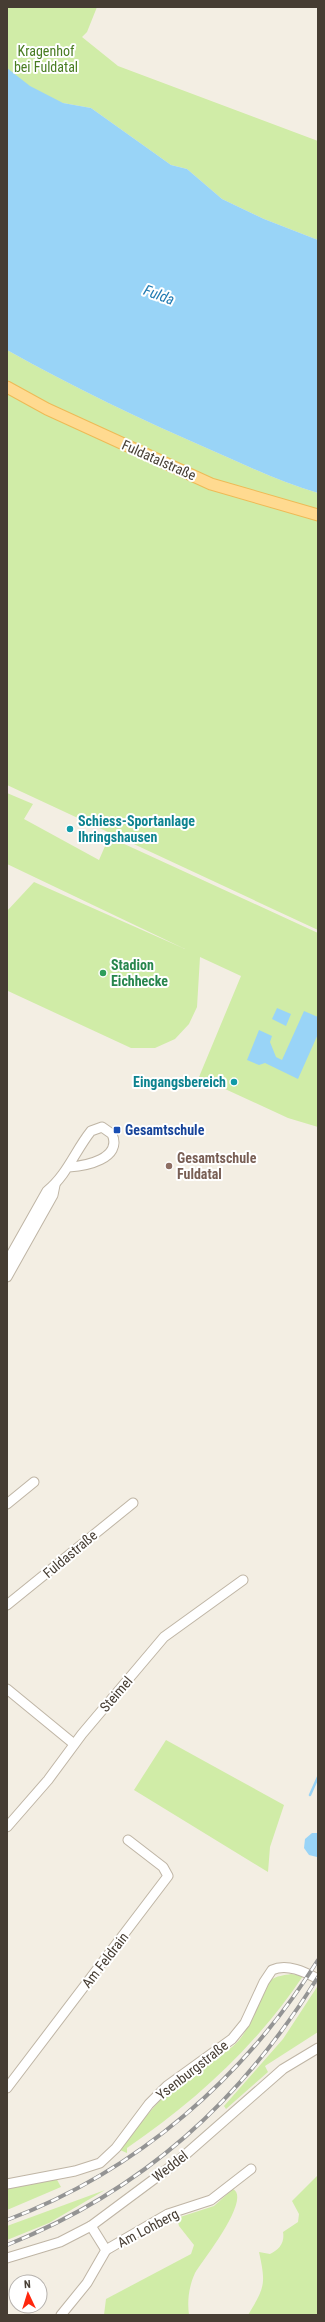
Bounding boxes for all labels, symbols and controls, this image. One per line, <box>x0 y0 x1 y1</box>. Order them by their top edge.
park label: Kragenhof bei Fuldatal <box>14 43 78 75</box>
water label: Fulda <box>141 281 177 309</box>
street label: Fuldatalstraße <box>119 437 199 484</box>
place label: Schiess-Sportanlage Ihringshausen <box>78 813 195 845</box>
marker: Schiess-Sportanlage Ihringshausen <box>65 824 75 834</box>
place label: Stadion Eichhecke <box>111 957 168 989</box>
marker: Stadion Eichhecke <box>98 968 108 978</box>
place label: Eingangsbereich <box>133 1074 226 1090</box>
marker: Eingangsbereich <box>229 1077 239 1087</box>
place label: Gesamtschule <box>125 1122 205 1138</box>
marker: Gesamtschule <box>112 1125 122 1135</box>
place label: Gesamtschule Fuldatal <box>177 1150 257 1182</box>
marker: Gesamtschule Fuldatal <box>164 1161 174 1171</box>
street label: Fuldastraße <box>40 1527 100 1581</box>
street label: Steimel <box>96 1673 136 1715</box>
street label: Am Feldrain <box>78 1929 132 1991</box>
street label: Ysenburgstraße <box>153 2037 231 2103</box>
street label: Weddel <box>149 2147 191 2185</box>
street label: Am Lohberg <box>115 2205 181 2251</box>
north arrow <box>8 2274 48 2314</box>
text: N <box>24 2278 31 2291</box>

